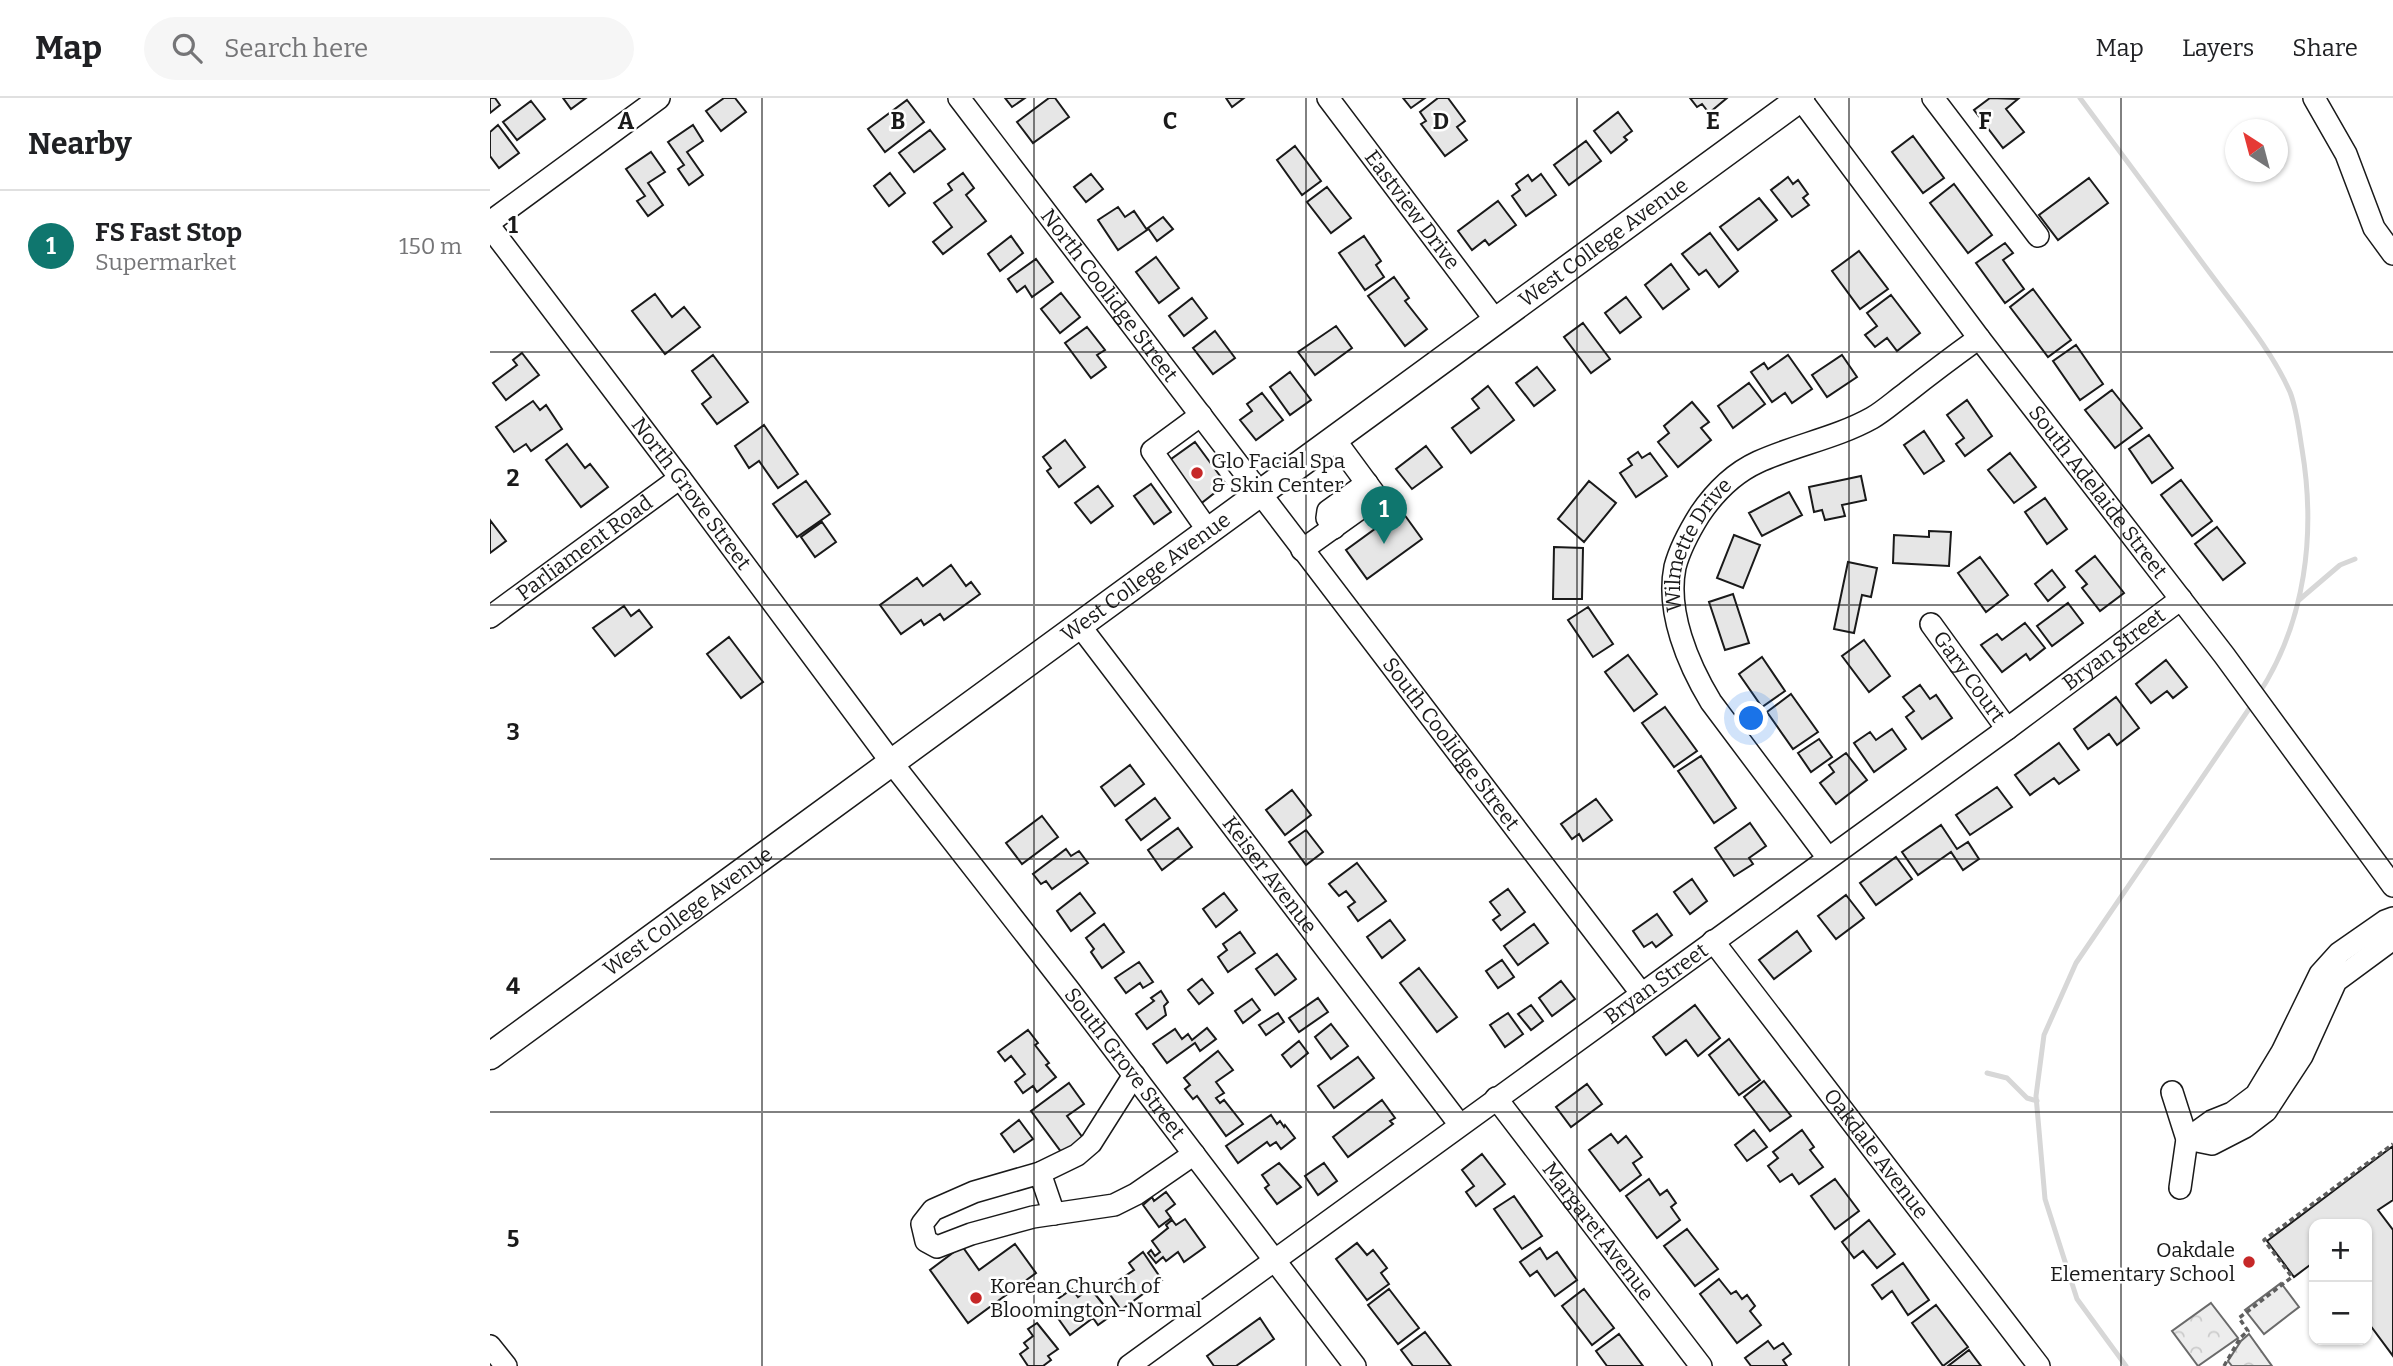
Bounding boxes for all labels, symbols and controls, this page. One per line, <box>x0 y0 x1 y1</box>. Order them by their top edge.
search box <box>144 17 634 80</box>
text: Map <box>35 28 102 68</box>
icon: search <box>168 29 206 67</box>
text: Search here <box>224 33 368 64</box>
text: Map <box>2096 34 2144 62</box>
text: Layers <box>2182 34 2254 62</box>
text: Share <box>2292 34 2358 62</box>
text: A <box>618 107 635 135</box>
text: B <box>891 107 905 135</box>
text: C <box>1163 107 1177 135</box>
text: D <box>1433 107 1449 135</box>
text: E <box>1706 107 1720 135</box>
text: F <box>1979 107 1992 135</box>
north arrow <box>2225 119 2288 182</box>
text: Nearby <box>28 126 132 162</box>
street label: Eastview Drive <box>1359 145 1466 275</box>
street label: West College Avenue <box>1514 172 1693 313</box>
street label: North Coolidge Street <box>1035 204 1184 387</box>
text: 1 <box>508 211 518 239</box>
text: FS Fast Stop <box>95 217 242 248</box>
text: 1 <box>46 232 56 260</box>
text: 150 m <box>399 232 462 260</box>
text: Supermarket <box>95 248 236 276</box>
street label: South Adelaide Street <box>2023 400 2173 584</box>
street label: North Grove Street <box>626 412 757 575</box>
place label: Glo Facial Spa & Skin Center <box>1211 448 1346 498</box>
text: 2 <box>507 464 520 492</box>
marker: Glo Facial Spa & Skin Center <box>1189 465 1205 481</box>
street label: Wilmette Drive <box>1660 472 1737 613</box>
pin: 1 <box>1361 486 1407 544</box>
street label: Parliament Road <box>511 490 657 606</box>
street label: West College Avenue <box>1056 507 1235 647</box>
street label: Bryan Street <box>2057 602 2171 696</box>
street label: Gary Court <box>1927 626 2011 728</box>
street label: South Coolidge Street <box>1377 652 1526 836</box>
your location <box>1734 701 1768 735</box>
text: 3 <box>506 718 520 746</box>
street label: Keiser Avenue <box>1217 811 1323 939</box>
street label: West College Avenue <box>598 841 777 982</box>
street label: Bryan Street <box>1599 937 1713 1030</box>
text: 4 <box>506 972 520 1000</box>
street label: South Grove Street <box>1059 982 1191 1145</box>
street label: Oakdale Avenue <box>1818 1083 1934 1224</box>
street label: Margaret Avenue <box>1537 1157 1659 1306</box>
map controls <box>2309 1219 2372 1345</box>
button: + <box>2309 1219 2372 1282</box>
text: 5 <box>507 1225 519 1253</box>
place label: Oakdale Elementary School <box>2050 1237 2235 1287</box>
marker: Oakdale Elementary School <box>2241 1254 2257 1270</box>
place label: Korean Church of Bloomington-Normal <box>990 1273 1202 1323</box>
button: − <box>2309 1282 2372 1345</box>
marker: Korean Church of Bloomington-Normal <box>968 1290 984 1306</box>

